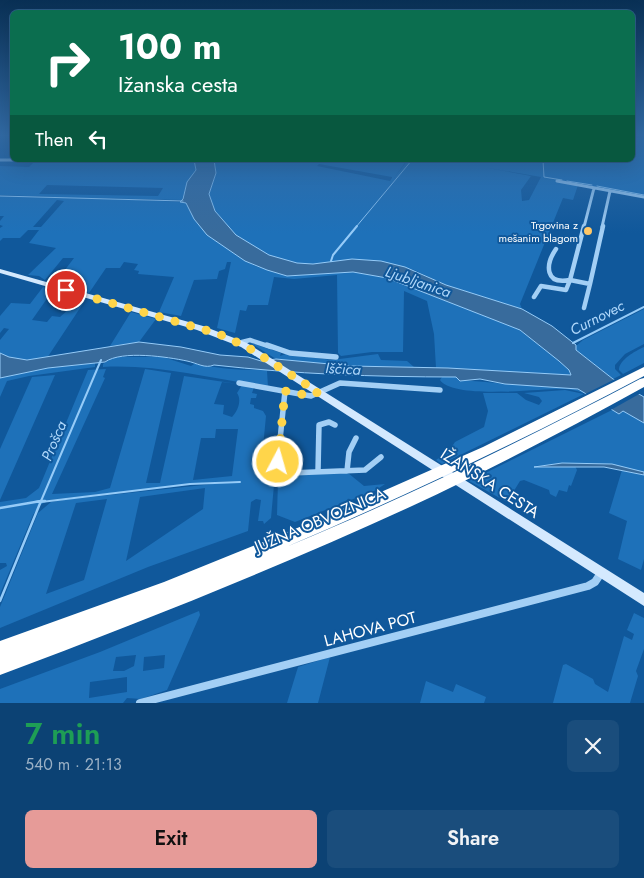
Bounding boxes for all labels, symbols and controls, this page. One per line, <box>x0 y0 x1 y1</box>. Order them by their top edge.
text: 100 m <box>118 22 221 72</box>
icon: right <box>35 30 100 95</box>
text: Ižanska cesta <box>118 68 238 100</box>
icon: left <box>84 125 112 153</box>
text: Then <box>35 126 74 153</box>
place label: Trgovina z mešanim blagom <box>499 217 578 246</box>
marker: Trgovina z mešanim blagom <box>582 225 594 237</box>
water label: Ljubljanica <box>382 261 454 304</box>
pin <box>45 269 87 311</box>
icon: arrive <box>52 276 80 304</box>
water label: Curnovec <box>566 295 628 341</box>
water label: Iščica <box>325 357 362 381</box>
water label: Prošca <box>36 417 73 464</box>
position arrow <box>251 435 303 487</box>
street label: IŽANSKA CESTA <box>436 442 544 524</box>
street label: JUŽNA OBVOZNICA <box>249 482 390 559</box>
street label: LAHOVA POT <box>321 606 419 652</box>
text: 7 min <box>25 712 101 755</box>
button: close <box>567 720 619 772</box>
text: 540 m · 21:13 <box>25 753 122 776</box>
button: Exit <box>25 810 317 868</box>
button: Share <box>327 810 619 868</box>

